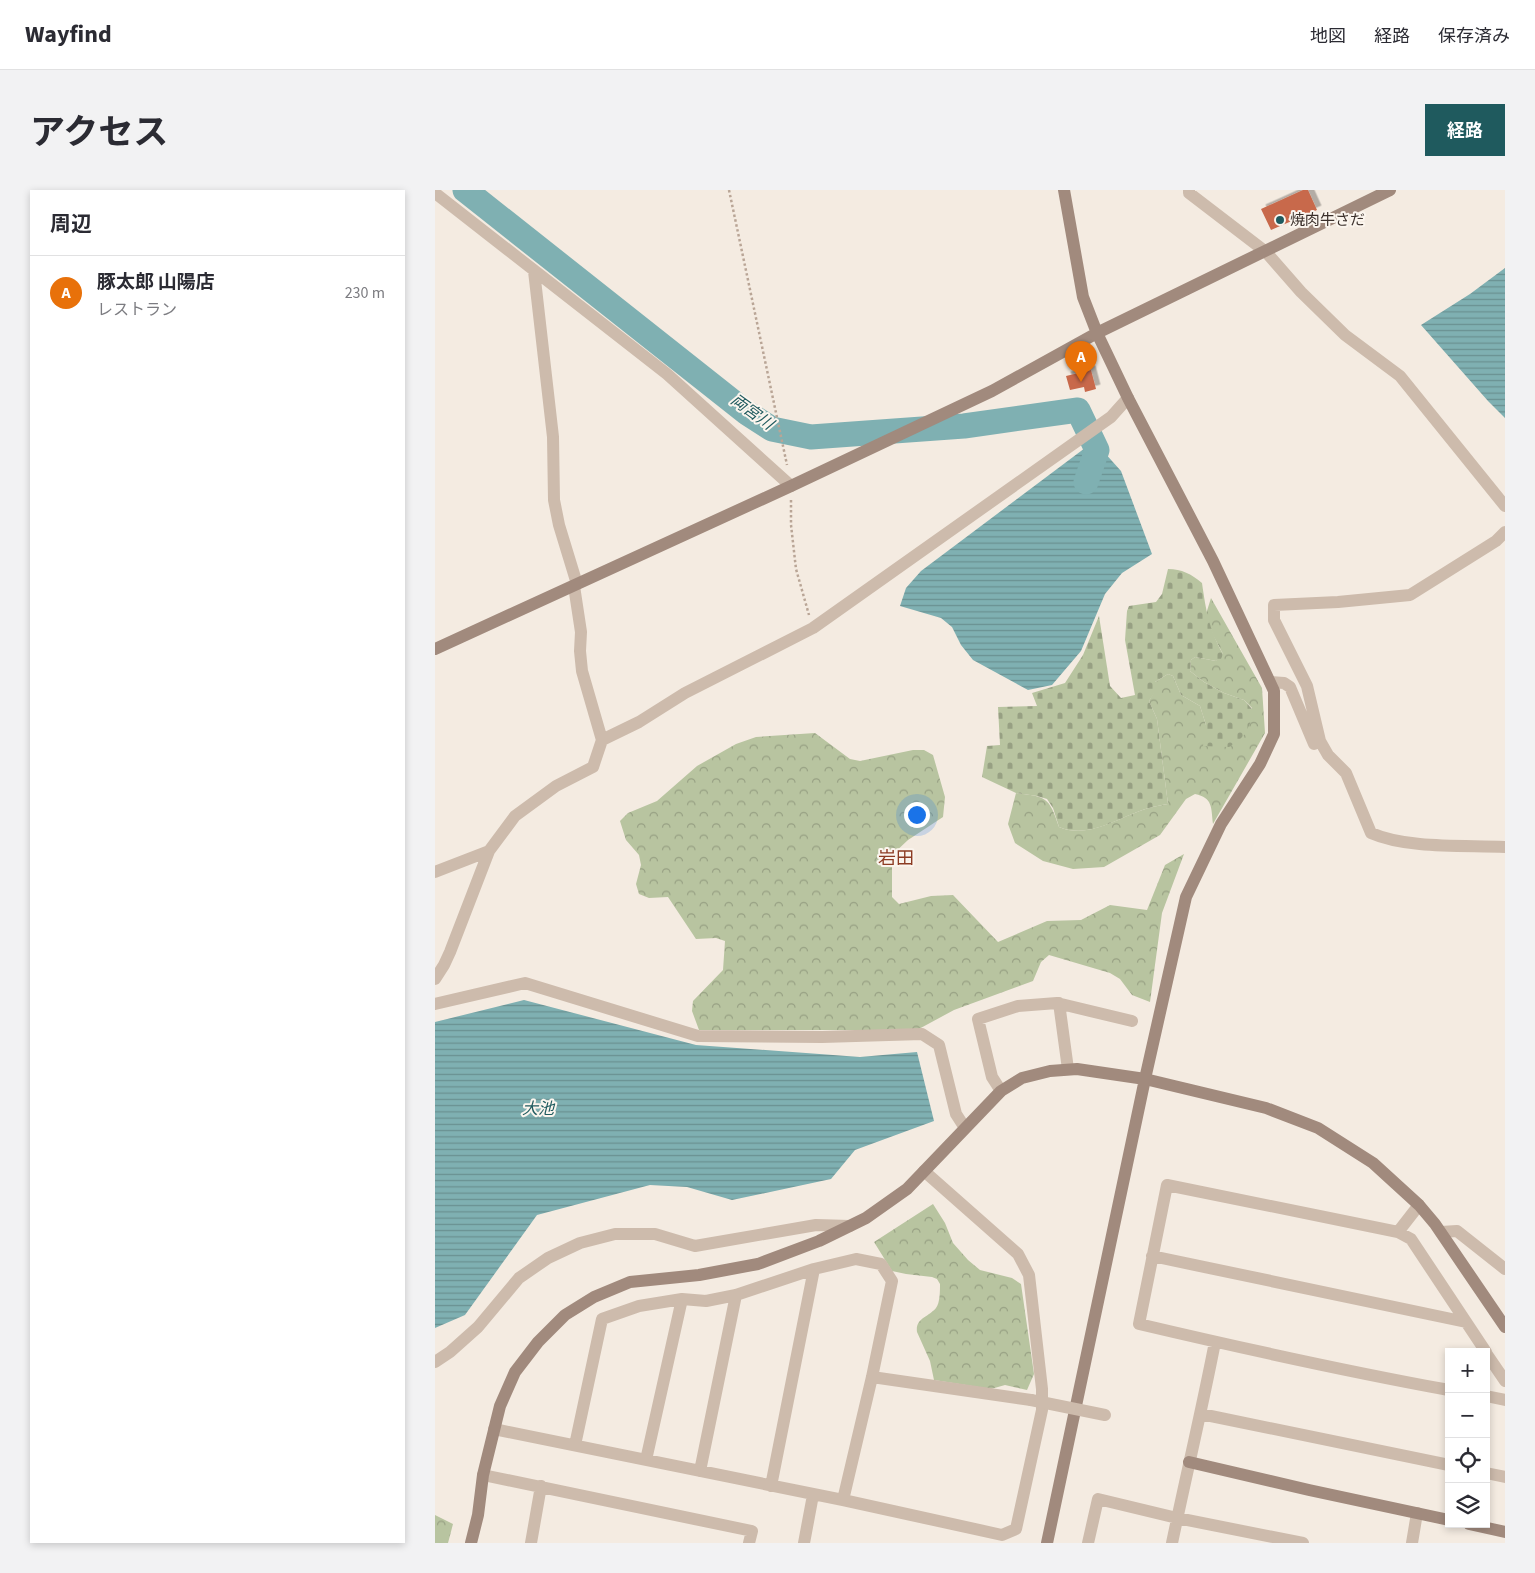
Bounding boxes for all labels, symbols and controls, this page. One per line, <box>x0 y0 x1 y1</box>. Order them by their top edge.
text: Wayfind <box>25 17 112 52</box>
text: 地図 <box>1310 24 1346 49</box>
text: 経路 <box>1374 24 1410 49</box>
text: 保存済み <box>1438 24 1510 49</box>
button: 経路 <box>1425 104 1505 156</box>
text: アクセス <box>30 108 168 158</box>
text: 周辺 <box>50 209 92 239</box>
place label: 焼肉牛さだ <box>1290 210 1365 231</box>
marker: 焼肉牛さだ <box>1274 214 1286 226</box>
text: 豚太郎 山陽店 <box>97 269 215 296</box>
text: A <box>61 282 71 304</box>
text: 230 m <box>345 282 385 304</box>
text: レストラン <box>97 299 177 321</box>
pin: A <box>1065 341 1097 382</box>
water label: 両宮川 <box>726 389 779 436</box>
your location <box>904 802 930 828</box>
district label: 岩田 <box>878 846 914 871</box>
water label: 大池 <box>522 1098 556 1120</box>
map controls <box>1445 1348 1490 1528</box>
button: + <box>1445 1348 1490 1393</box>
button: − <box>1445 1393 1490 1438</box>
button: locate <box>1445 1438 1490 1483</box>
button: layers <box>1445 1483 1490 1528</box>

